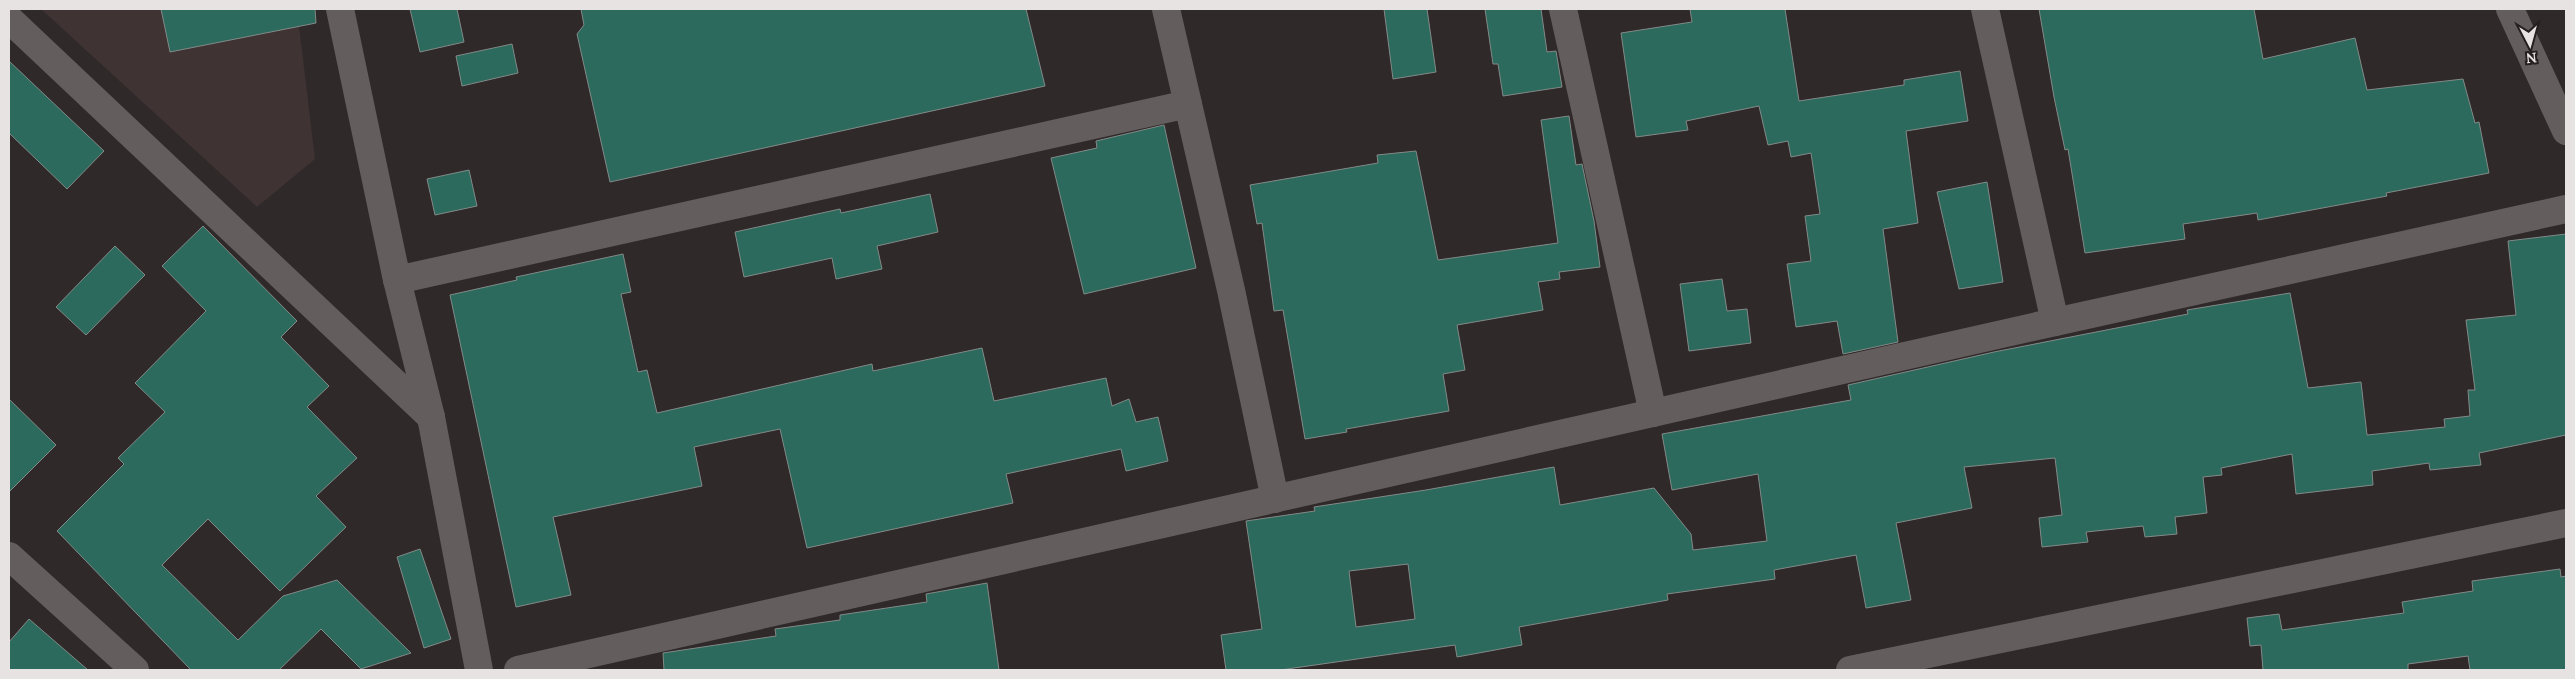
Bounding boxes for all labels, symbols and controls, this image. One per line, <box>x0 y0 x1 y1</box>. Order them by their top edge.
north arrow <box>2505 20 2555 70</box>
text: N <box>2525 48 2538 67</box>

